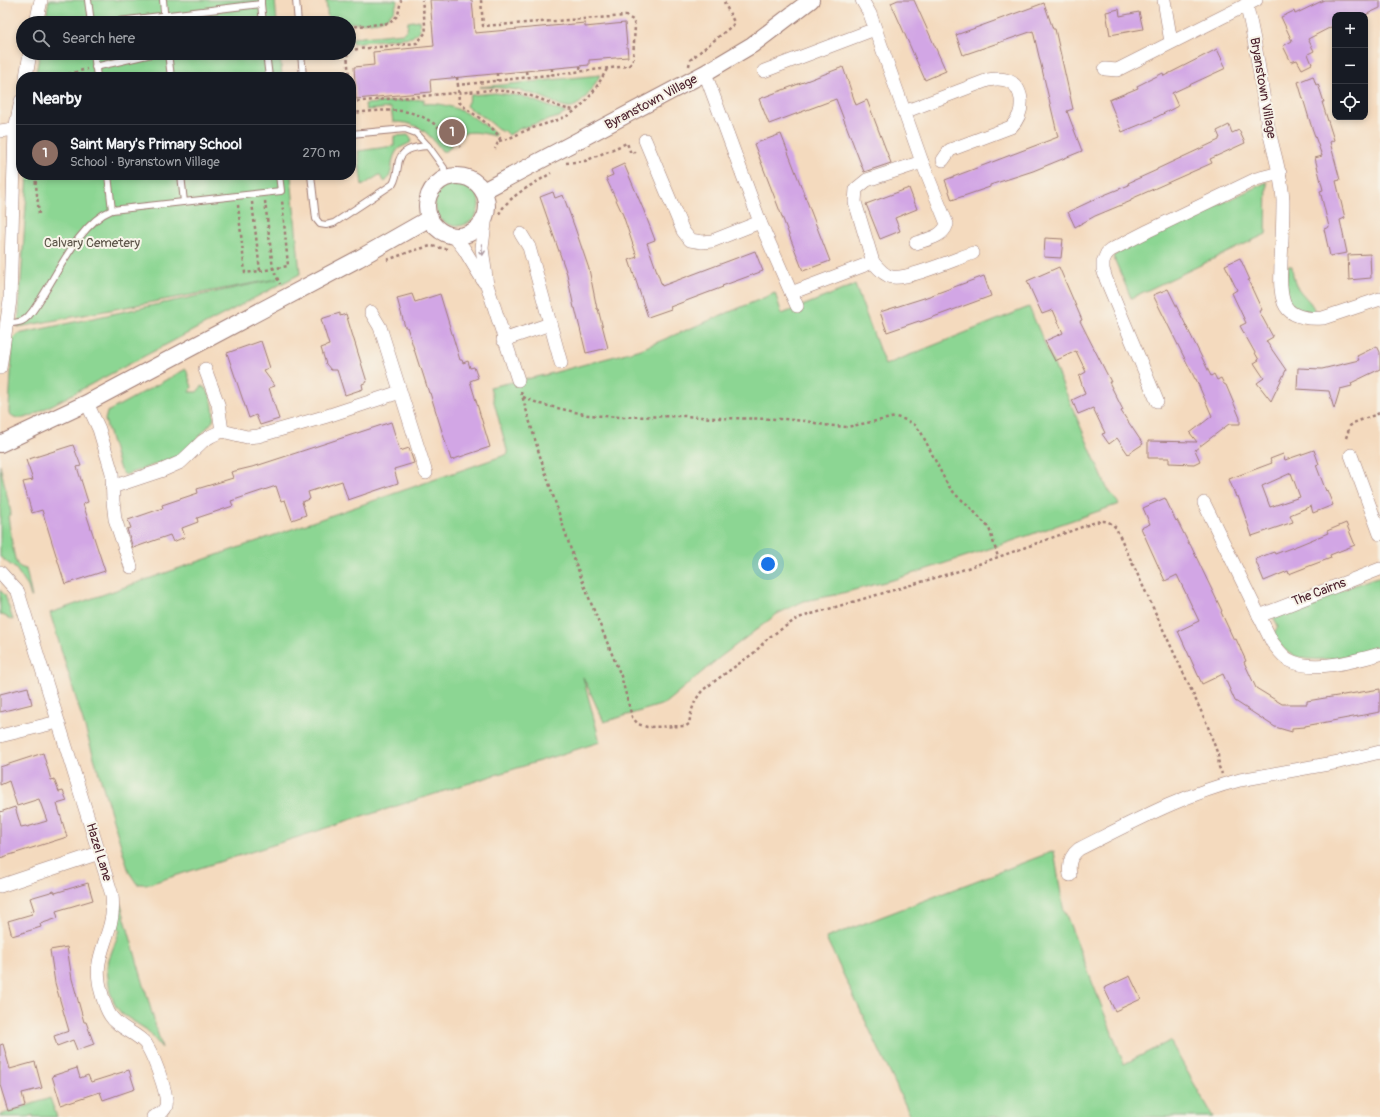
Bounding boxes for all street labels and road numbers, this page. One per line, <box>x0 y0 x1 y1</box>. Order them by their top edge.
street label: Bryanstown Village <box>1246 36 1280 140</box>
street label: Byranstown Village <box>602 71 700 133</box>
street label: The Cairns <box>1290 574 1348 610</box>
street label: Hazel Lane <box>83 821 116 884</box>

